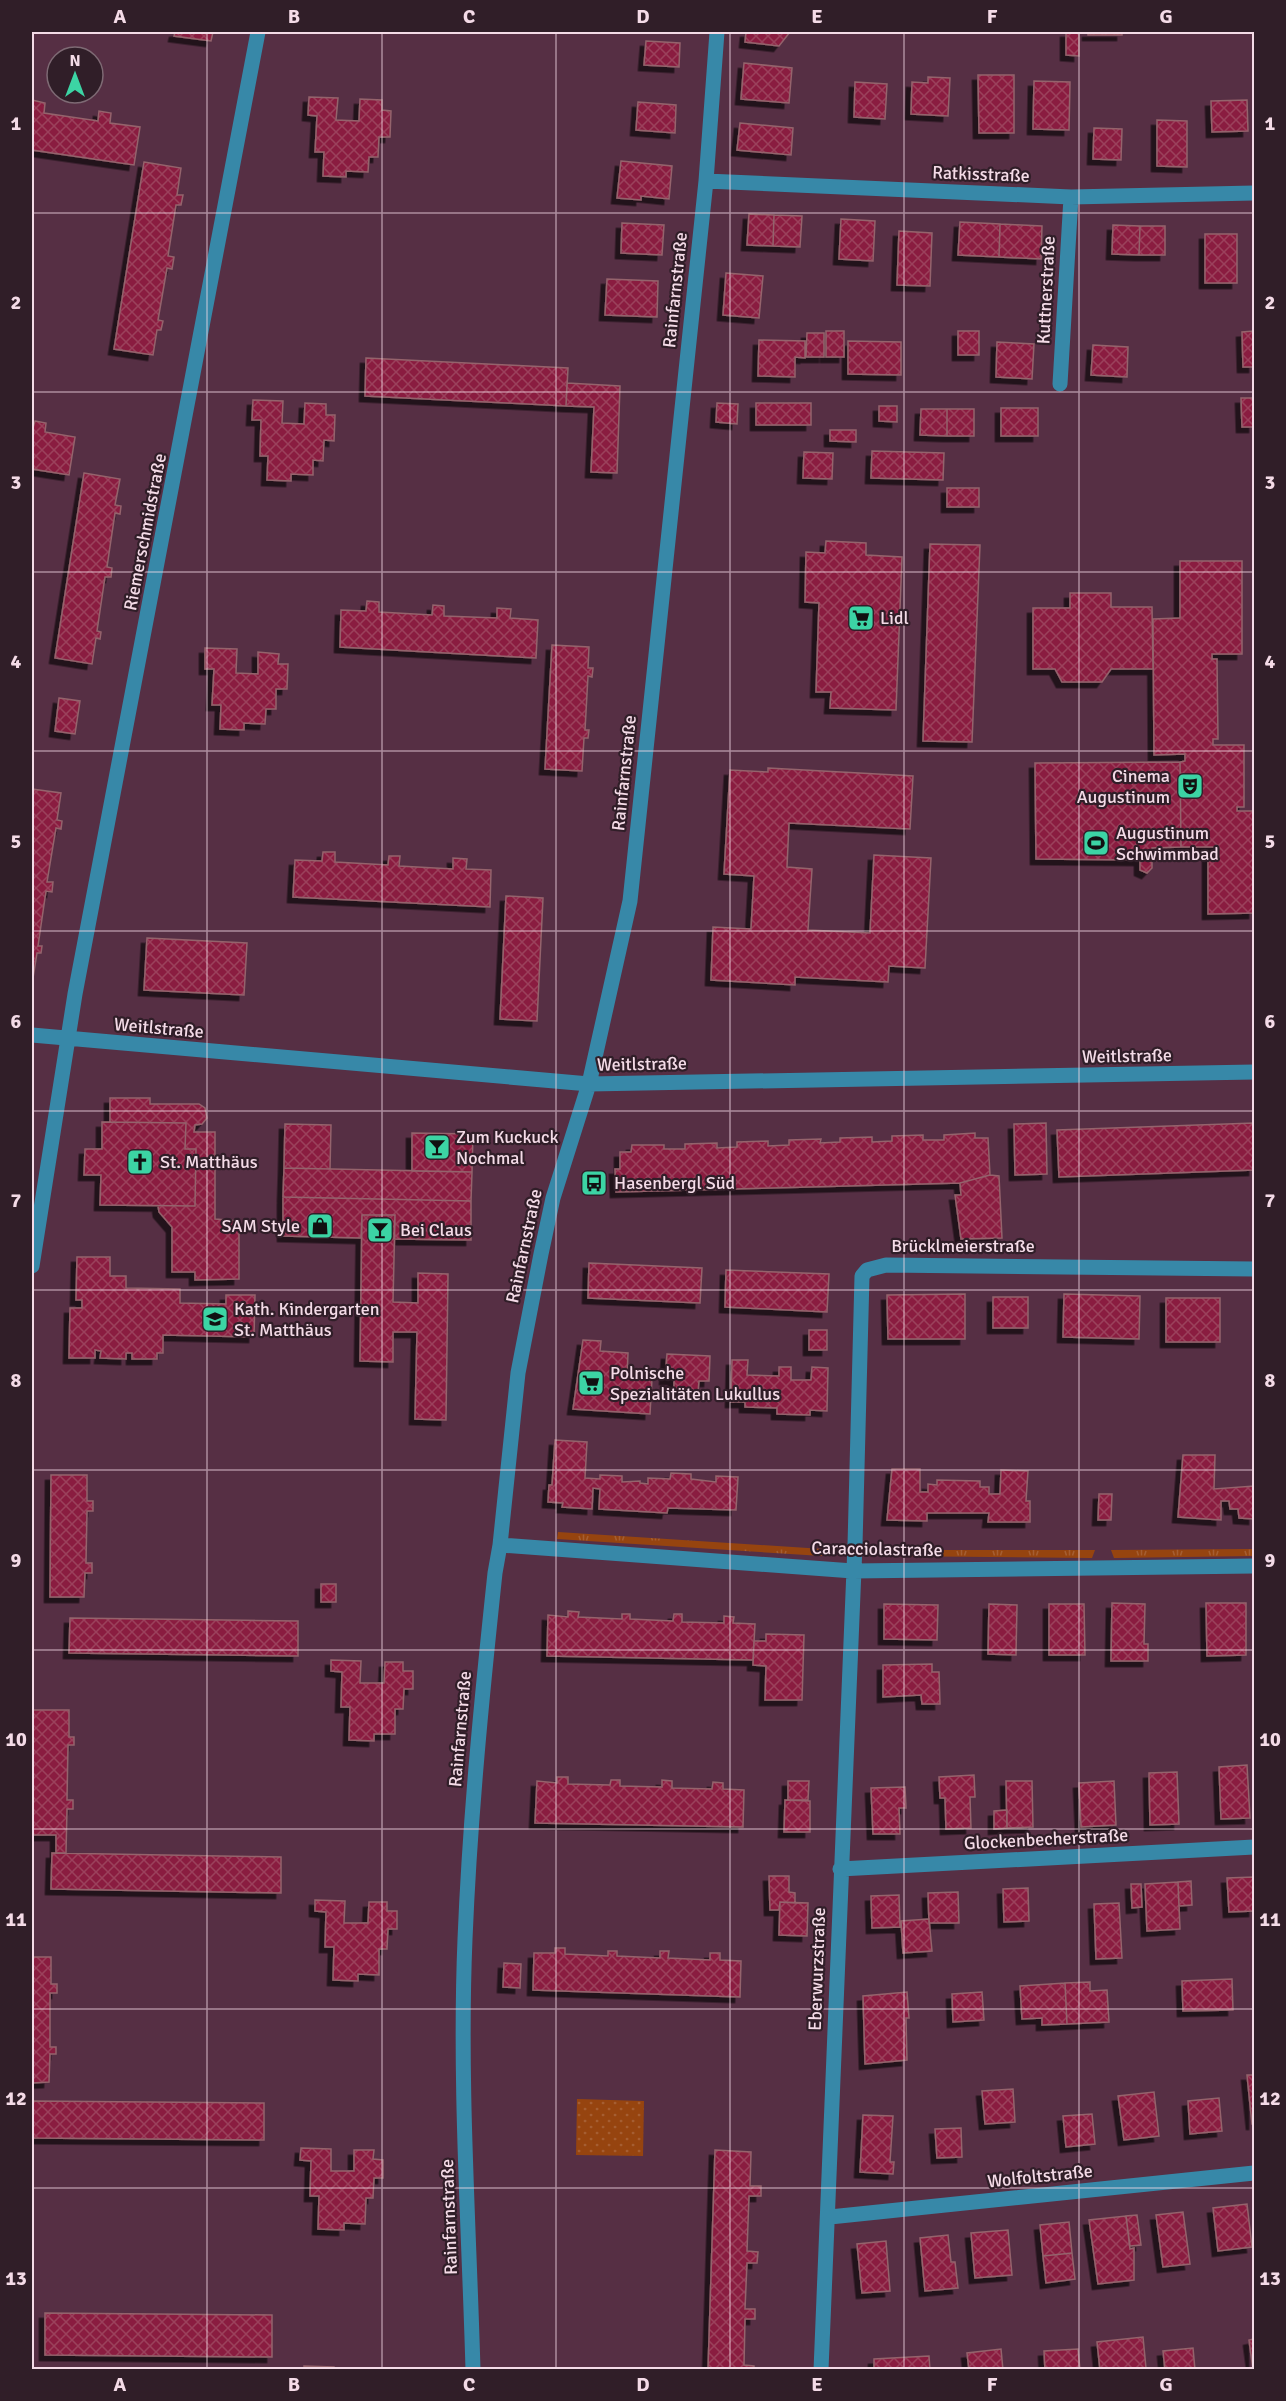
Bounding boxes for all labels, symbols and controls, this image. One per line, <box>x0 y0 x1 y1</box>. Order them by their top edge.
text: A <box>114 4 127 29</box>
text: B <box>288 4 300 29</box>
text: C <box>463 4 475 29</box>
text: D <box>636 4 650 29</box>
text: E <box>811 4 823 29</box>
text: F <box>987 4 998 29</box>
text: G <box>1159 4 1173 29</box>
north arrow <box>45 45 105 105</box>
text: N <box>69 51 81 71</box>
text: 1 <box>11 111 22 136</box>
text: 1 <box>1265 111 1276 136</box>
street label: Ratkisstraße <box>932 161 1030 187</box>
street label: Rainfarnstraße <box>658 231 692 349</box>
street label: Kuttnerstraße <box>1032 235 1060 345</box>
text: 2 <box>11 290 21 315</box>
text: 2 <box>1265 290 1275 315</box>
street label: Riemerschmidstraße <box>119 452 171 612</box>
text: 3 <box>11 470 21 495</box>
text: 3 <box>1265 470 1275 495</box>
supermarket icon: Lidl <box>846 603 876 633</box>
place label: Lidl <box>880 607 909 629</box>
text: 4 <box>11 649 22 674</box>
text: 4 <box>1265 649 1276 674</box>
street label: Rainfarnstraße <box>607 714 641 832</box>
place label: Cinema Augustinum <box>1077 765 1170 808</box>
theatre icon: Cinema Augustinum <box>1175 771 1205 801</box>
place label: Augustinum Schwimmbad <box>1116 822 1219 865</box>
sports icon: Augustinum Schwimmbad <box>1081 828 1111 858</box>
text: 5 <box>11 829 21 854</box>
text: 5 <box>1265 829 1275 854</box>
text: 6 <box>11 1009 22 1034</box>
text: 6 <box>1265 1009 1276 1034</box>
street label: Weitlstraße <box>113 1013 205 1043</box>
street label: Weitlstraße <box>1082 1044 1172 1068</box>
street label: Weitlstraße <box>597 1052 687 1076</box>
place label: Zum Kuckuck Nochmal <box>456 1126 559 1169</box>
bar icon: Zum Kuckuck Nochmal <box>422 1132 452 1162</box>
church icon: St. Matthäus <box>125 1147 155 1177</box>
place label: St. Matthäus <box>160 1151 258 1173</box>
bus stop icon: Hasenbergl Süd <box>579 1168 609 1198</box>
place label: Hasenbergl Süd <box>614 1172 735 1194</box>
street label: Rainfarnstraße <box>501 1187 547 1305</box>
text: 7 <box>11 1188 22 1213</box>
text: 7 <box>1265 1188 1276 1213</box>
shop icon: SAM Style <box>305 1211 335 1241</box>
place label: SAM Style <box>222 1215 300 1237</box>
bar icon: Bei Claus <box>365 1215 395 1245</box>
place label: Bei Claus <box>400 1219 472 1241</box>
street label: Brücklmeierstraße <box>891 1235 1035 1257</box>
place label: Kath. Kindergarten St. Matthäus <box>234 1298 379 1341</box>
school or university icon: Kath. Kindergarten St. Matthäus <box>200 1304 230 1334</box>
place label: Polnische Spezialitäten Lukullus <box>610 1362 780 1405</box>
text: 8 <box>11 1368 22 1393</box>
supermarket icon: Polnische Spezialitäten Lukullus <box>576 1368 606 1398</box>
text: 8 <box>1265 1368 1276 1393</box>
street label: Caracciolastraße <box>811 1537 943 1561</box>
text: 9 <box>11 1548 22 1573</box>
text: 9 <box>1265 1548 1276 1573</box>
street label: Rainfarnstraße <box>444 1670 476 1788</box>
text: 10 <box>5 1727 27 1752</box>
text: 10 <box>1259 1727 1281 1752</box>
street label: Glockenbecherstraße <box>963 1824 1129 1854</box>
text: 11 <box>5 1907 27 1932</box>
street label: Eberwurzstraße <box>804 1907 830 2031</box>
text: 11 <box>1259 1907 1281 1932</box>
text: 12 <box>5 2086 27 2111</box>
text: 12 <box>1259 2086 1281 2111</box>
street label: Rainfarnstraße <box>436 2159 462 2275</box>
street label: Wolfoltstraße <box>986 2160 1094 2192</box>
text: 13 <box>5 2266 27 2291</box>
text: 13 <box>1259 2266 1281 2291</box>
text: A <box>114 2372 127 2397</box>
text: B <box>288 2372 300 2397</box>
text: C <box>463 2372 475 2397</box>
text: D <box>636 2372 650 2397</box>
text: E <box>811 2372 823 2397</box>
text: F <box>987 2372 998 2397</box>
text: G <box>1159 2372 1173 2397</box>

